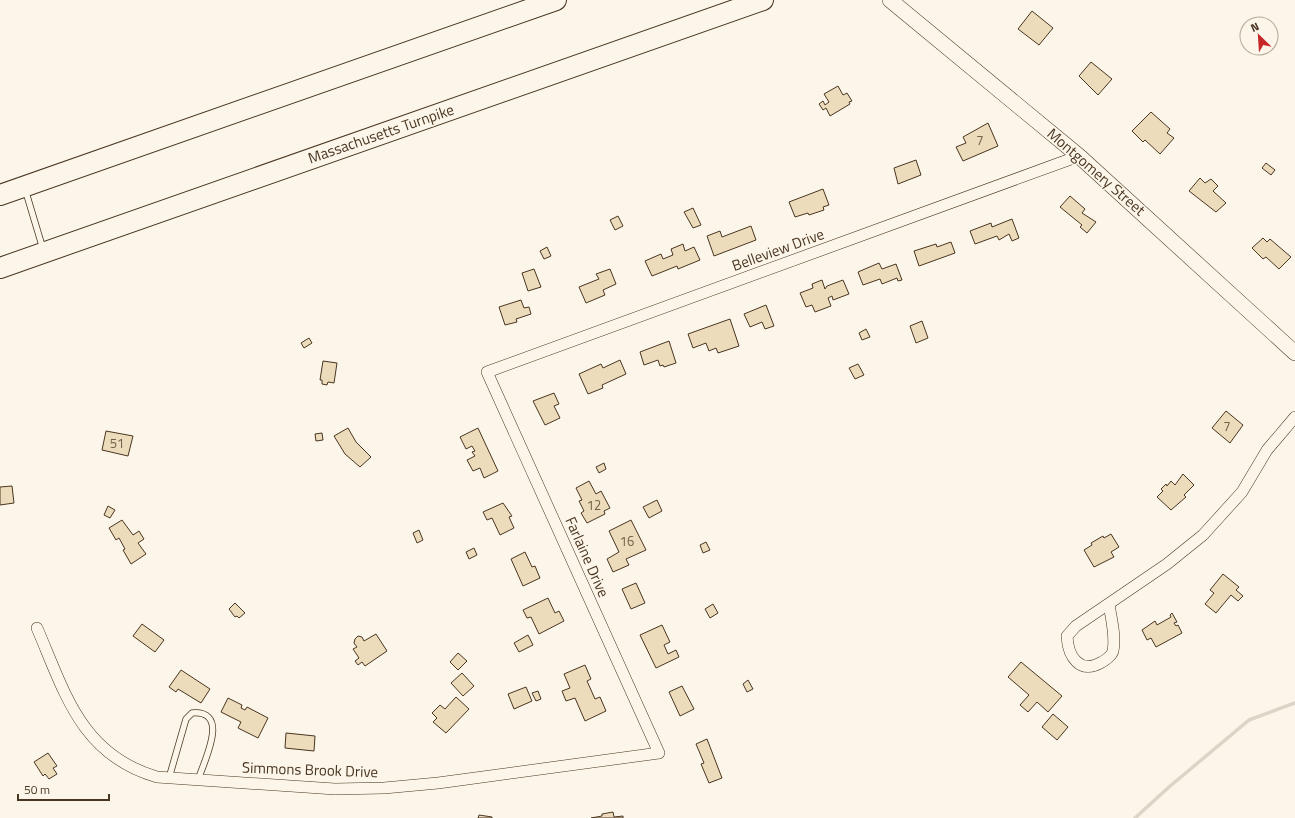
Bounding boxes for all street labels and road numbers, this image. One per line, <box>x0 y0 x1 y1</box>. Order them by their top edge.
street label: Massachusetts Turnpike <box>305 98 457 169</box>
street label: Montgomery Street <box>1042 122 1151 221</box>
street label: Belleview Drive <box>728 222 827 277</box>
street label: Farlaine Drive <box>559 513 615 601</box>
street label: Simmons Brook Drive <box>242 756 378 783</box>

